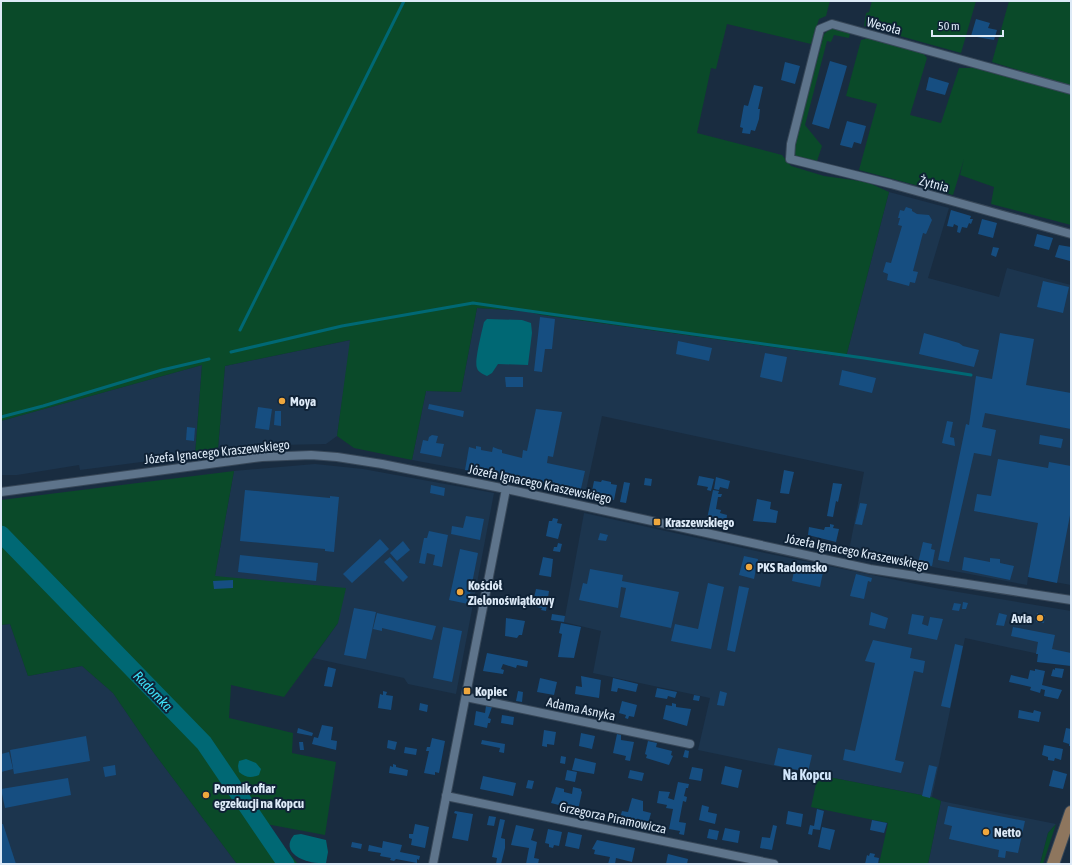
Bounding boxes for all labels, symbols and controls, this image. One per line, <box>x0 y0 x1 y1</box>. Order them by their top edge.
scale bar <box>932 12 1003 38</box>
street label: Wesoła <box>865 14 903 38</box>
text: 50 m <box>938 19 960 33</box>
street label: Żytnia <box>917 173 951 195</box>
place label: Moya <box>290 394 316 409</box>
marker: Moya <box>277 396 287 406</box>
street label: Józefa Ignacego Kraszewskiego <box>144 437 290 467</box>
street label: Józefa Ignacego Kraszewskiego <box>467 461 613 507</box>
place label: Kraszewskiego <box>665 515 734 530</box>
marker: Kraszewskiego <box>652 517 662 527</box>
street label: Józefa Ignacego Kraszewskiego <box>784 531 930 573</box>
place label: PKS Radomsko <box>757 560 827 575</box>
marker: PKS Radomsko <box>744 562 754 572</box>
place label: Kościół Zielonoświątkowy <box>468 578 555 608</box>
marker: Kościół Zielonoświątkowy <box>455 587 465 597</box>
place label: Avia <box>1010 611 1032 626</box>
marker: Avia <box>1035 613 1045 623</box>
water label: Radomka <box>130 668 176 715</box>
place label: Kopiec <box>475 684 507 699</box>
marker: Kopiec <box>462 686 472 696</box>
street label: Adama Asnyka <box>545 694 617 724</box>
district label: Na Kopcu <box>783 767 831 783</box>
place label: Pomnik ofiar egzekucji na Kopcu <box>214 781 304 811</box>
marker: Pomnik ofiar egzekucji na Kopcu <box>201 790 211 800</box>
street label: Grzegorza Piramowicza <box>558 799 668 837</box>
place label: Netto <box>994 825 1021 840</box>
marker: Netto <box>981 827 991 837</box>

